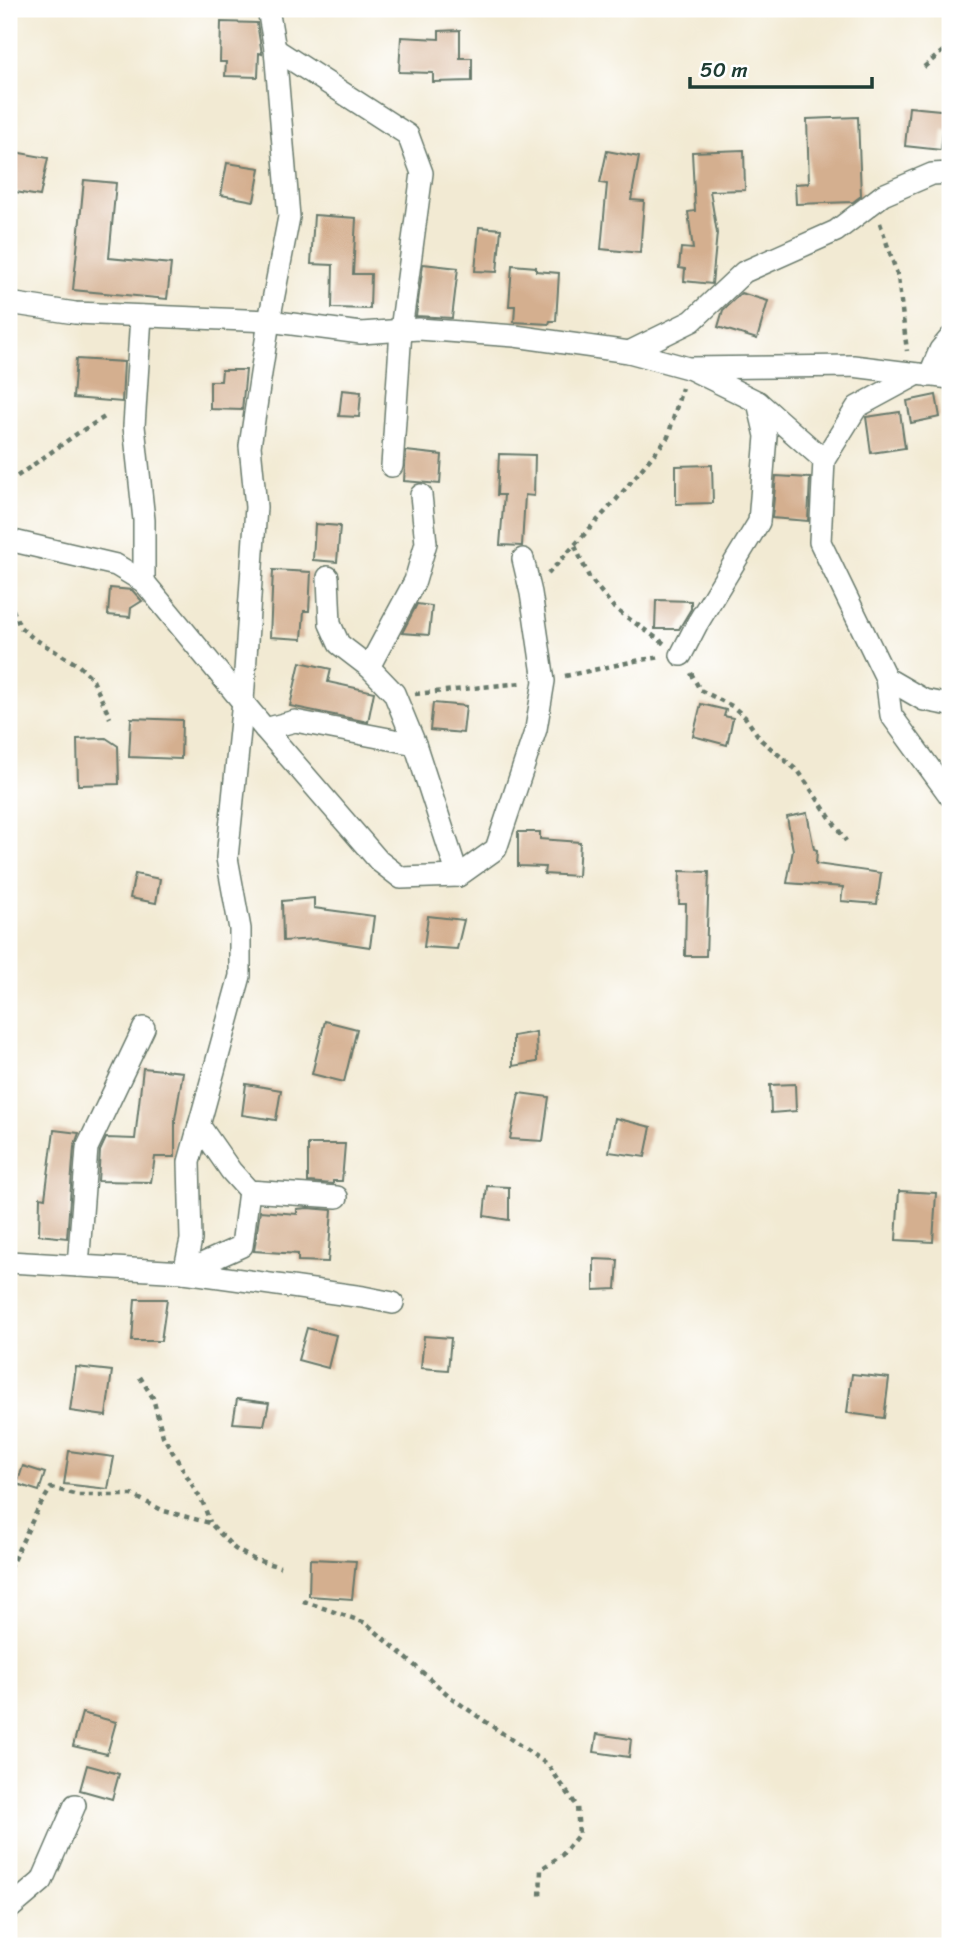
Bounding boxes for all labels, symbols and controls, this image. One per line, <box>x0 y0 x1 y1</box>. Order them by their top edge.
scale bar <box>690 46 872 90</box>
text: 50 m <box>700 51 748 89</box>

